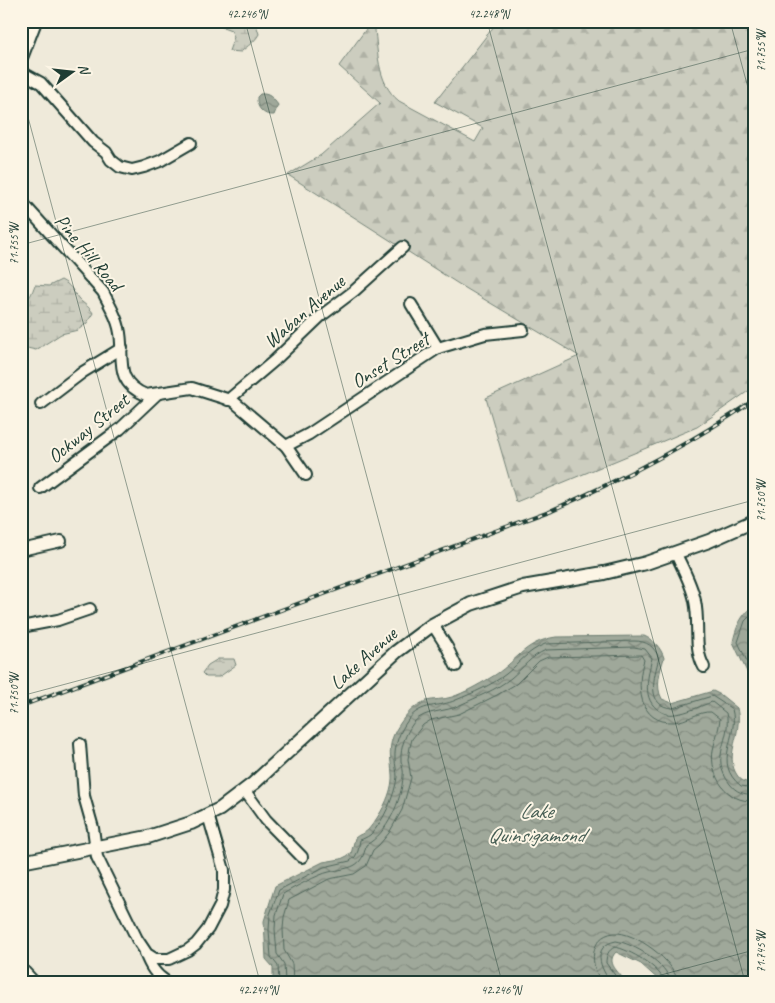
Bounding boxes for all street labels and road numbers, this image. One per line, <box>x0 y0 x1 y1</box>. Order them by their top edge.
street label: Pine Hill Road <box>49 209 130 298</box>
street label: Waban Avenue <box>259 268 351 353</box>
street label: Onset Street <box>347 325 437 394</box>
street label: Ockway Street <box>42 386 136 469</box>
street label: Lake Avenue <box>325 621 403 695</box>

